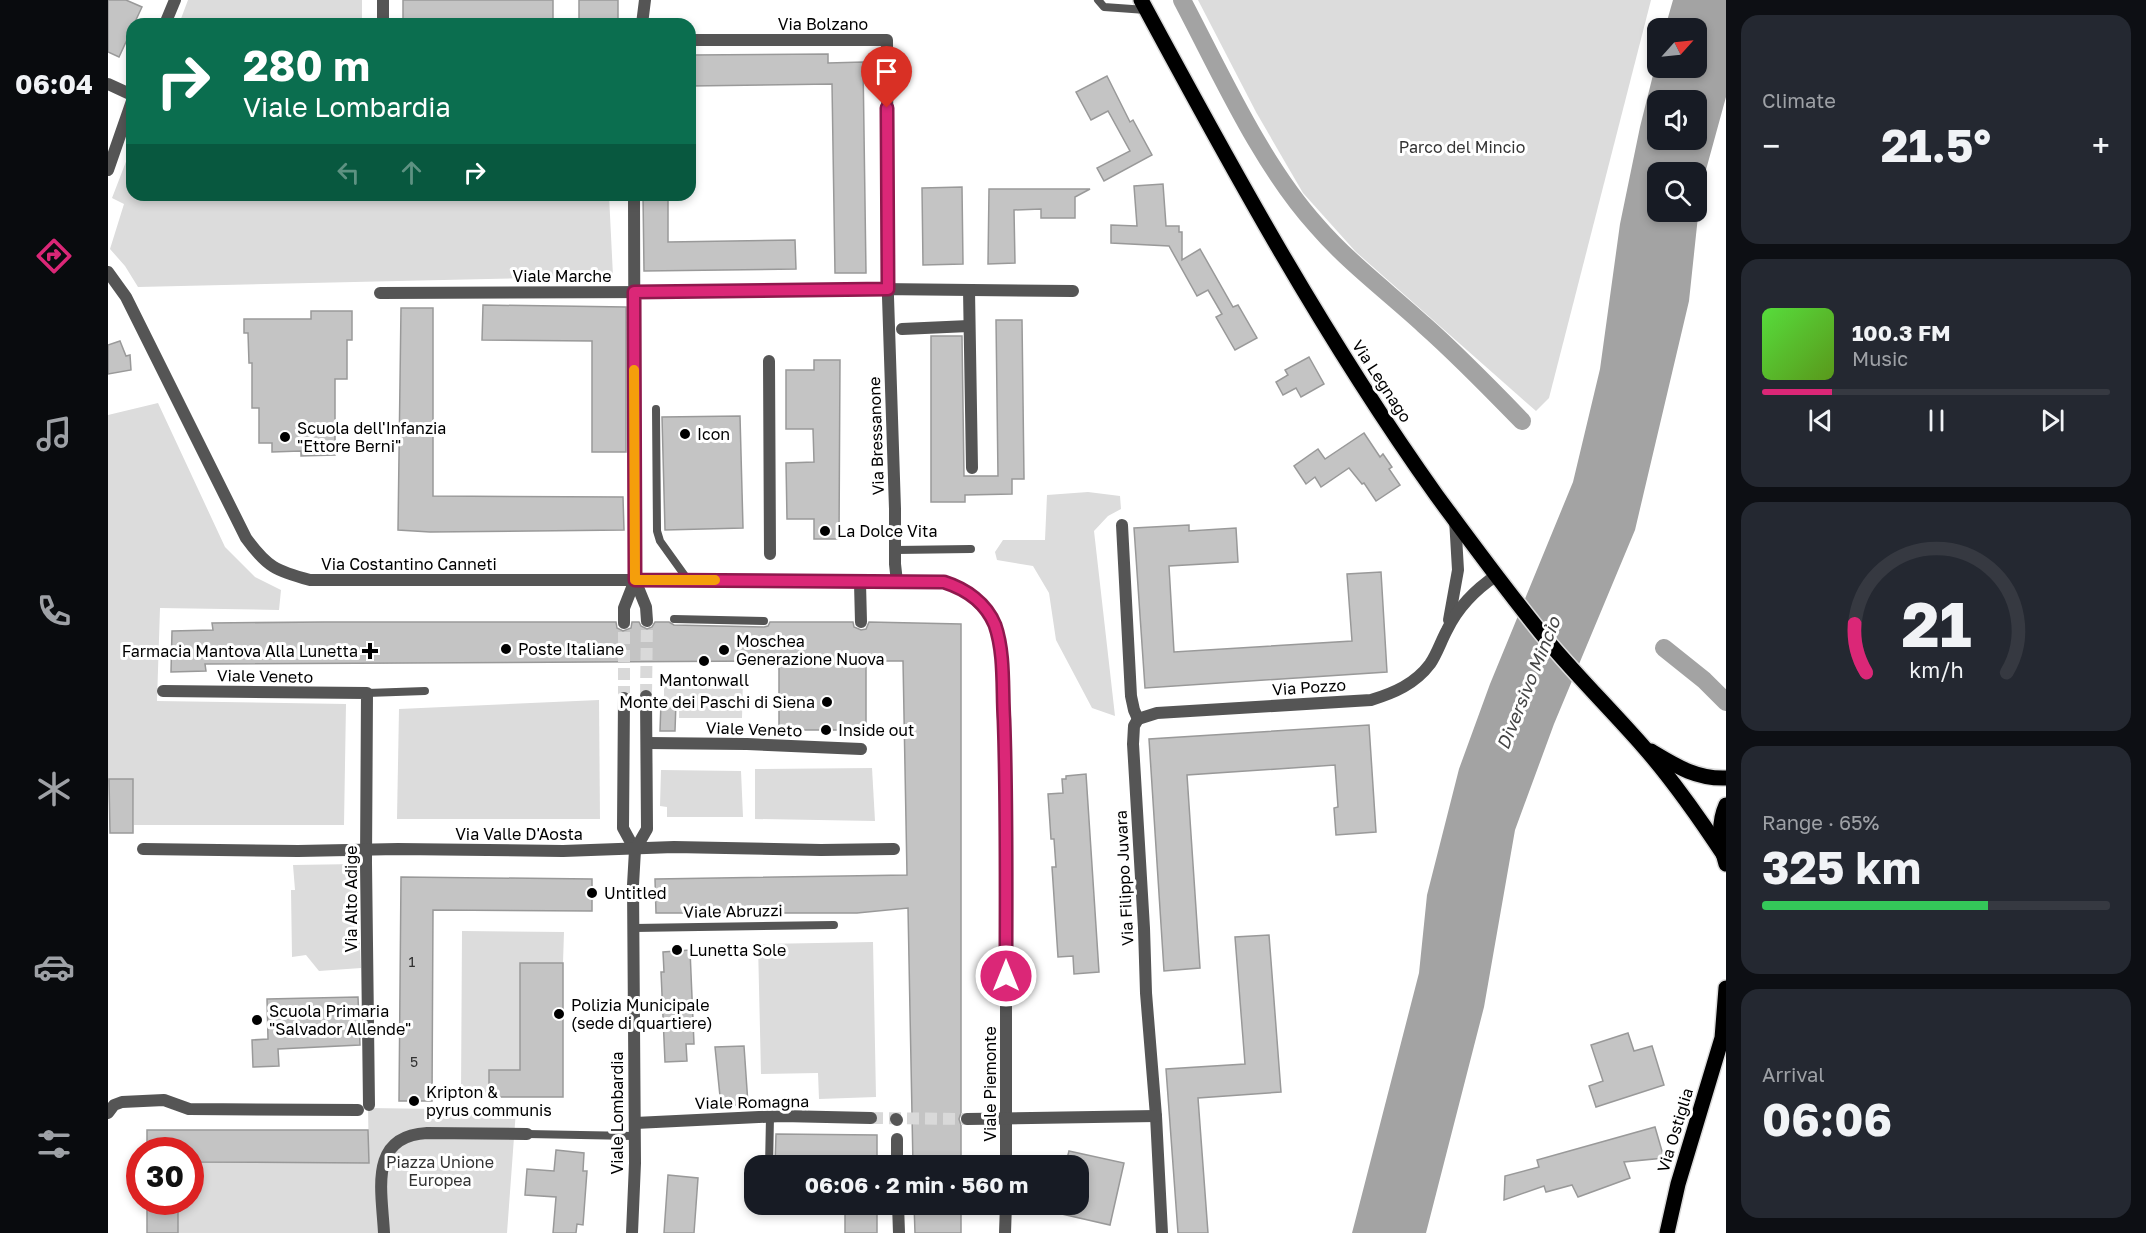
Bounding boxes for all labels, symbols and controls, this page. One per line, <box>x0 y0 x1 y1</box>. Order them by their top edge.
street label: Via Bolzano <box>778 14 868 34</box>
north arrow <box>1647 18 1707 78</box>
map controls <box>1647 18 1707 222</box>
text: 280 m <box>243 40 370 90</box>
icon: right <box>144 42 222 120</box>
pin <box>861 46 912 108</box>
icon: arrive <box>870 55 903 88</box>
text: 06:04 <box>15 68 93 100</box>
text: Climate <box>1762 88 1836 112</box>
button: sound <box>1647 90 1707 150</box>
text: Viale Lombardia <box>243 91 451 123</box>
text: 21.5° <box>1881 118 1991 172</box>
text: − <box>1762 126 1780 165</box>
text: + <box>2092 126 2110 165</box>
park label: Parco del Mincio <box>1399 137 1525 157</box>
icon: left <box>332 156 365 189</box>
icon: ahead <box>395 156 428 189</box>
icon: right <box>458 156 491 189</box>
button: search <box>1647 162 1707 222</box>
icon: directions <box>33 235 75 277</box>
street label: Viale Marche <box>512 266 612 286</box>
text: 100.3 FM <box>1852 319 1951 346</box>
street label: Via Legnago <box>1348 336 1416 426</box>
text: Music <box>1852 346 1908 370</box>
street label: Via Bressanone <box>864 376 888 496</box>
icon: previous <box>1804 404 1837 437</box>
icon: pause <box>1920 404 1953 437</box>
icon: next <box>2036 404 2069 437</box>
icon: music <box>33 413 75 455</box>
place label: Scuola dell'Infanzia "Ettore Berni" <box>297 418 446 456</box>
place label: Icon <box>697 424 730 444</box>
marker: Icon <box>678 427 692 441</box>
marker: Scuola dell'Infanzia "Ettore Berni" <box>278 430 292 444</box>
place label: La Dolce Vita <box>837 521 938 541</box>
marker: La Dolce Vita <box>818 524 832 538</box>
street label: Via Costantino Canneti <box>321 554 497 574</box>
text: 21 <box>1901 587 1971 662</box>
icon: phone <box>33 590 75 632</box>
water label: Diversivo Mincio <box>1491 612 1565 752</box>
place label: Moschea Generazione Nuova <box>736 631 885 669</box>
place label: Poste Italiane <box>518 639 624 659</box>
place label: Farmacia Mantova Alla Lunetta <box>122 641 358 661</box>
marker: Poste Italiane <box>499 642 513 656</box>
marker: Moschea Generazione Nuova <box>717 643 731 657</box>
marker: Farmacia Mantova Alla Lunetta <box>363 644 377 658</box>
marker: Mantonwall <box>697 654 711 668</box>
text: km/h <box>1909 658 1963 684</box>
street label: Viale Veneto <box>217 665 313 687</box>
place label: Mantonwall <box>659 670 749 690</box>
street label: Via Pozzo <box>1271 674 1347 700</box>
place label: Monte dei Paschi di Siena <box>619 692 815 712</box>
marker: Monte dei Paschi di Siena <box>820 695 834 709</box>
street label: Viale Veneto <box>705 717 803 741</box>
place label: Inside out <box>838 720 914 740</box>
marker: Inside out <box>819 723 833 737</box>
icon: climate <box>33 768 75 810</box>
street label: Via Filippo Juvara <box>1110 810 1138 946</box>
text: Range · 65% <box>1762 810 1879 834</box>
street label: Via Valle D'Aosta <box>455 824 583 844</box>
text: 325 km <box>1762 840 1921 894</box>
street label: Via Alto Adige <box>341 845 361 953</box>
place label: Untitled <box>604 883 667 903</box>
marker: Untitled <box>585 886 599 900</box>
street label: Viale Abruzzi <box>683 900 783 922</box>
place label: Lunetta Sole <box>689 940 786 960</box>
marker: Lunetta Sole <box>670 943 684 957</box>
position arrow <box>974 944 1038 1008</box>
icon: car <box>33 946 75 988</box>
house number: 1 <box>409 953 416 970</box>
place label: Polizia Municipale (sede di quartiere) <box>571 995 713 1033</box>
place label: Scuola Primaria "Salvador Allende" <box>269 1001 411 1039</box>
marker: Polizia Municipale (sede di quartiere) <box>552 1007 566 1021</box>
marker: Scuola Primaria "Salvador Allende" <box>250 1013 264 1027</box>
street label: Viale Piemonte <box>980 1026 1000 1142</box>
street label: Viale Lombardia <box>607 1051 627 1175</box>
house number: 5 <box>410 1053 418 1070</box>
text: Arrival <box>1762 1062 1825 1086</box>
place label: Kripton & pyrus communis <box>426 1082 552 1120</box>
street label: Via Ostiglia <box>1653 1085 1697 1175</box>
street label: Viale Romagna <box>695 1091 809 1113</box>
text: 06:06 <box>1762 1092 1892 1146</box>
marker: Kripton & pyrus communis <box>407 1094 421 1108</box>
icon: filters <box>33 1123 75 1165</box>
speed limit sign: 30 <box>126 1137 204 1215</box>
park label: Piazza Unione Europea <box>386 1152 494 1190</box>
text: 06:06 · 2 min · 560 m <box>805 1171 1028 1198</box>

